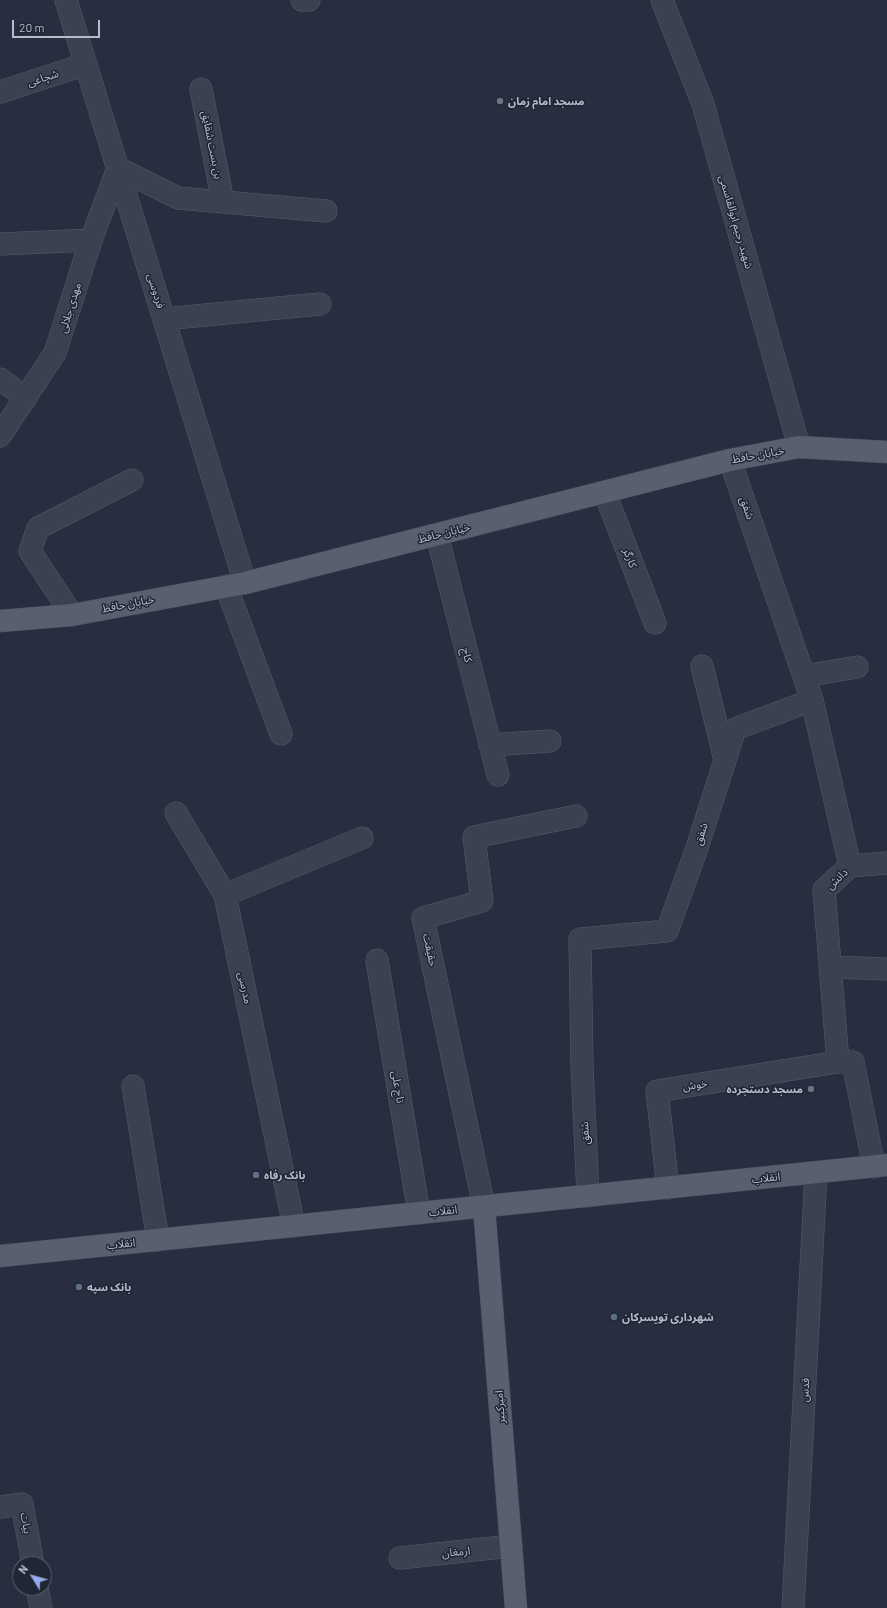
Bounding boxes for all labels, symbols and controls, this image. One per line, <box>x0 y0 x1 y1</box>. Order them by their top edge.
scale bar <box>14 12 102 38</box>
text: 20 m <box>19 20 45 34</box>
street label: شچاعی <box>26 67 60 89</box>
place label: مسجد امام زمان <box>508 94 585 108</box>
marker: مسجد امام زمان <box>495 96 505 106</box>
street label: بن بست شقایق <box>199 110 225 180</box>
street label: شهید رحیم ابوالقاسمی <box>716 174 756 270</box>
street label: فردوسی <box>144 272 168 310</box>
street label: مهدی جلالی <box>56 281 84 335</box>
street label: خیابان حافظ <box>731 444 785 466</box>
street label: شفق <box>737 495 757 521</box>
street label: خیابان حافظ <box>416 520 472 546</box>
street label: کارگر <box>620 546 640 570</box>
street label: خیابان حافظ <box>101 592 155 616</box>
street label: کاج <box>459 646 475 664</box>
street label: شفق <box>691 821 711 847</box>
street label: دانش <box>824 866 850 892</box>
street label: حقیقت <box>420 932 440 968</box>
street label: مدرسی <box>235 971 255 1005</box>
street label: تاج علی <box>389 1070 407 1104</box>
street label: خوش <box>682 1077 708 1093</box>
place label: مسجد دستجرده <box>726 1082 803 1096</box>
marker: مسجد دستجرده <box>806 1084 816 1094</box>
street label: شفق <box>578 1121 592 1145</box>
place label: بانک رفاه <box>264 1168 306 1182</box>
marker: بانک رفاه <box>251 1170 261 1180</box>
street label: انقلاب <box>751 1170 781 1186</box>
street label: انقلاب <box>428 1203 458 1219</box>
street label: انقلاب <box>106 1236 136 1252</box>
place label: بانک سپه <box>87 1280 131 1294</box>
marker: بانک سپه <box>74 1282 84 1292</box>
place label: شهرداری تویسرکان <box>622 1310 714 1324</box>
marker: شهرداری تویسرکان <box>609 1312 619 1322</box>
street label: قدس <box>798 1378 812 1402</box>
street label: امیرکبیر <box>492 1390 508 1424</box>
street label: بیات <box>18 1511 34 1535</box>
street label: ارمغان <box>441 1544 471 1560</box>
north arrow <box>12 1556 52 1596</box>
text: N <box>15 1562 30 1576</box>

